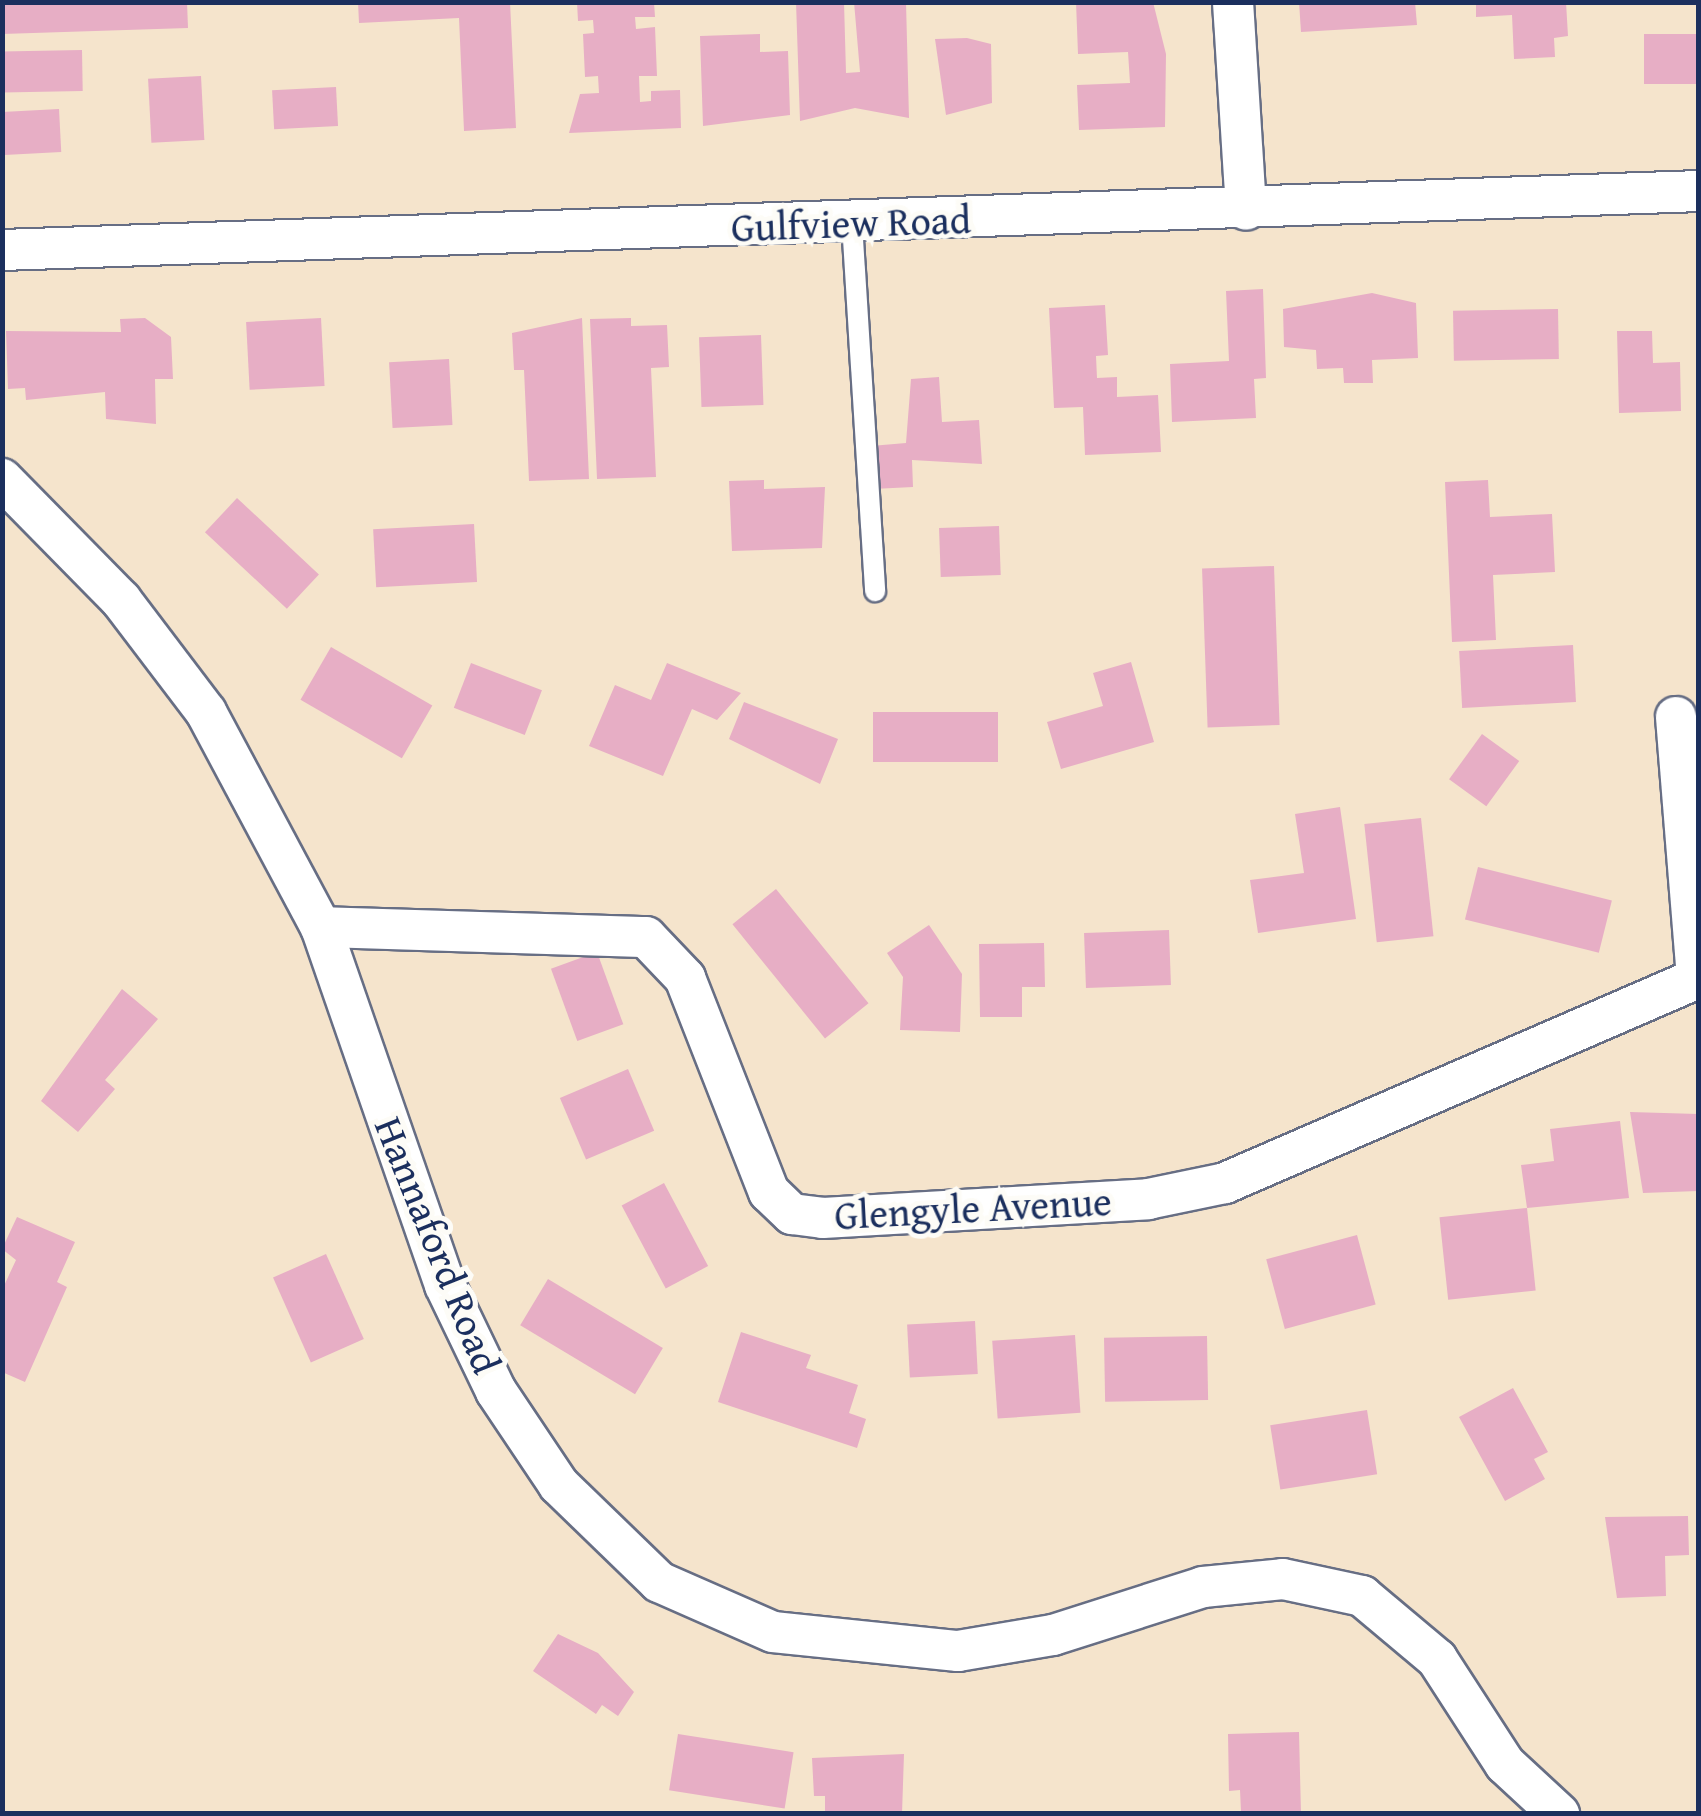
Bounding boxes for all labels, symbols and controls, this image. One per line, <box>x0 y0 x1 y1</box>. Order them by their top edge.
street label: Gulfview Road <box>730 195 972 251</box>
street label: Hannaford Road <box>365 1110 511 1380</box>
street label: Glengyle Avenue <box>833 1177 1113 1239</box>

